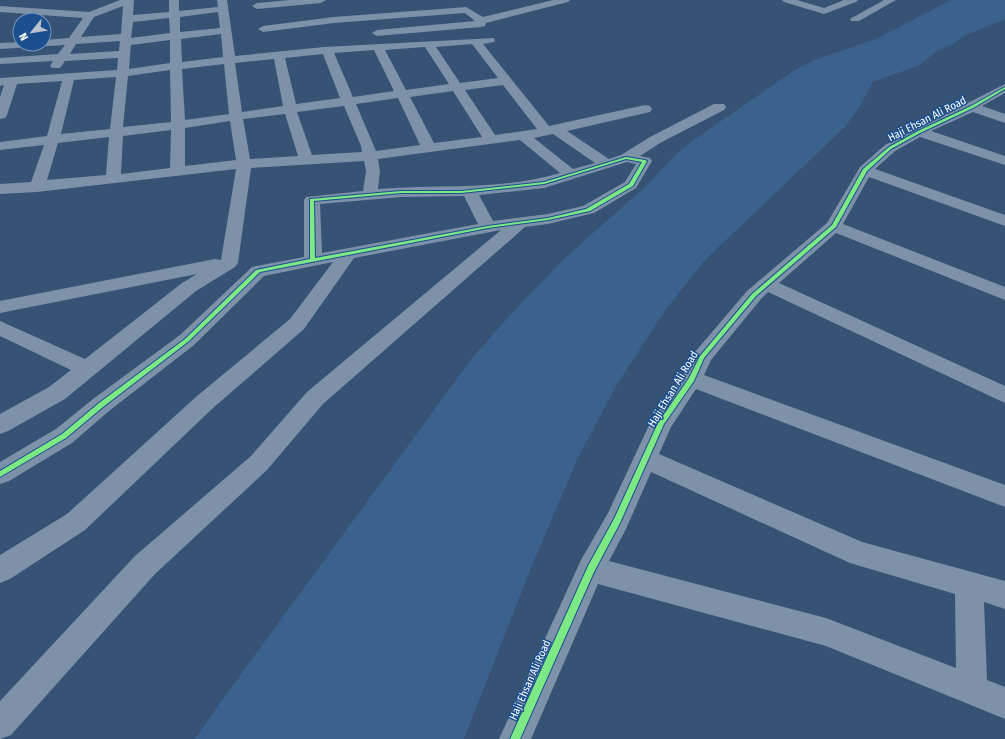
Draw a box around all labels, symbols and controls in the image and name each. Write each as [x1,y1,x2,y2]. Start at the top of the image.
north arrow [12,12,52,52]
text: N [16,31,31,43]
street label: Haji Ehsan Ali Road [886,94,968,144]
street label: Haji Ehsan Ali Road [645,349,701,429]
street label: Haji Ehsan Ali Road [507,638,553,722]

